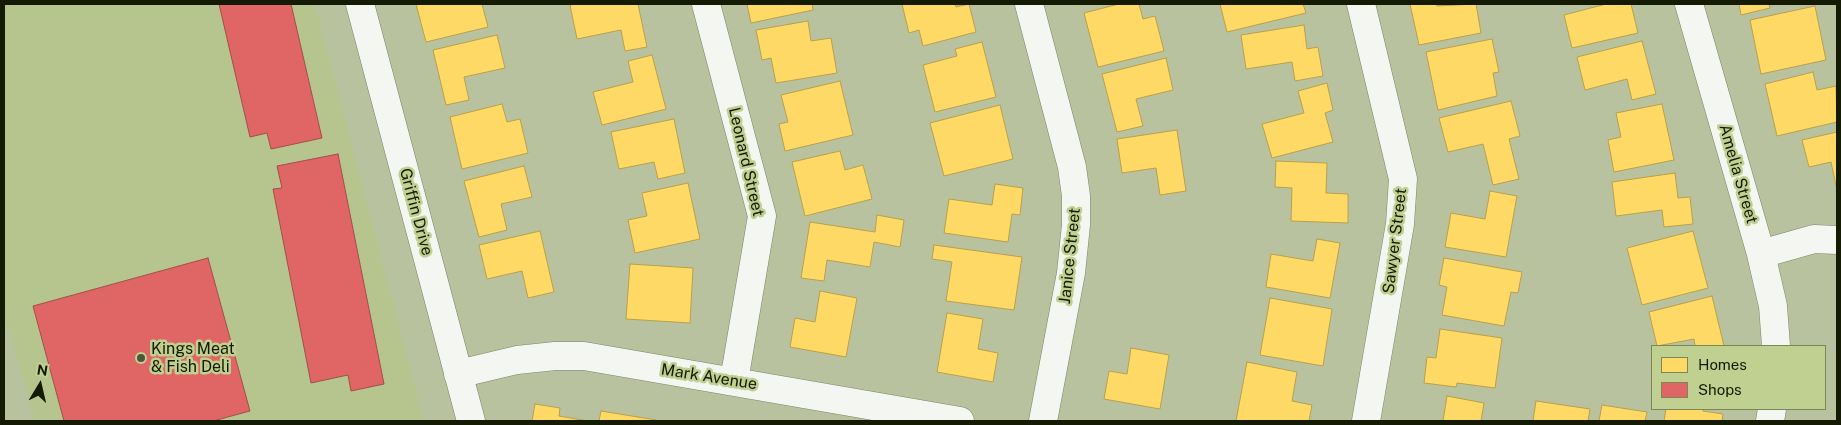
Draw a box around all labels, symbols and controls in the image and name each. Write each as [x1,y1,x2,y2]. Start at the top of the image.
street label: Leonard Street [724,106,768,218]
street label: Amelia Street [1715,122,1761,226]
street label: Griffin Drive [395,166,437,258]
street label: Sawyer Street [1379,187,1411,295]
street label: Janice Street [1055,207,1085,305]
place label: Kings Meat & Fish Deli [151,339,235,377]
legend [1651,345,1826,410]
marker: Kings Meat & Fish Deli [135,352,147,364]
text: Homes [1698,356,1747,373]
north arrow [15,360,65,410]
street label: Mark Avenue [660,360,758,394]
text: N [36,361,49,379]
text: Shops [1698,381,1742,398]

